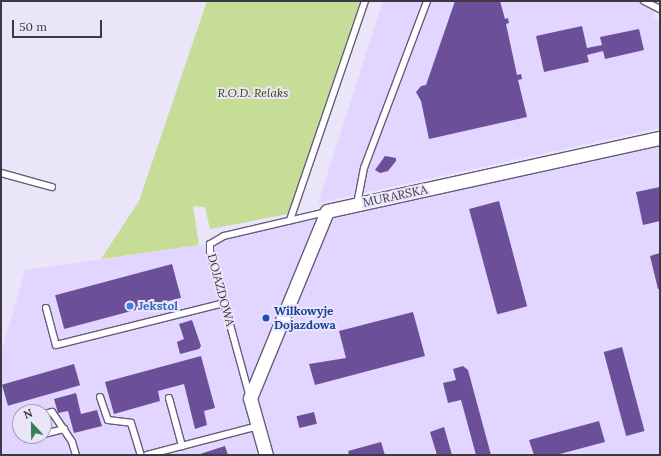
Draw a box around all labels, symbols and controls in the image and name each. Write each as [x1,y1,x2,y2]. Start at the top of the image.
scale bar [14,12,104,38]
text: 50 m [19,19,47,34]
park label: R.O.D. Relaks [218,86,288,100]
street label: MURARSKA [361,182,429,210]
street label: DOJAZDOWA [204,252,238,328]
place label: Jekstol [138,299,178,313]
marker: Jekstol [125,301,135,311]
place label: Wilkowyje Dojazdowa [274,304,336,332]
marker: Wilkowyje Dojazdowa [261,313,271,323]
north arrow [12,404,52,444]
text: N [21,406,34,422]

